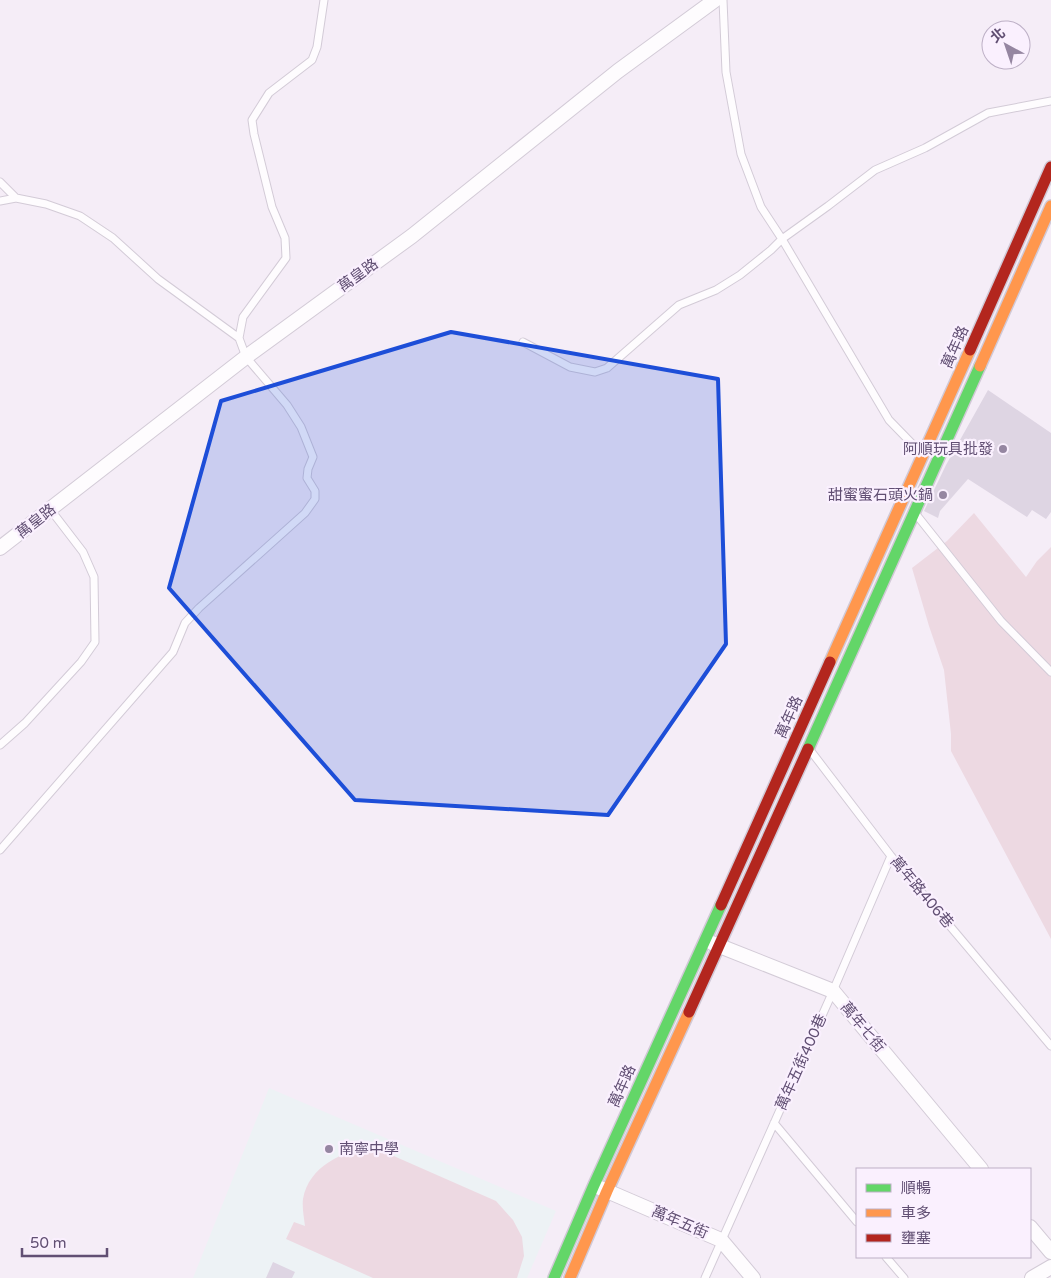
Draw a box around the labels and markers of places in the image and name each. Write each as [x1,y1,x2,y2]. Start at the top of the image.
place label: 阿順玩具批發 [903,440,993,458]
marker: 阿順玩具批發 [997,443,1009,455]
place label: 甜蜜蜜石頭火鍋 [828,486,933,504]
marker: 甜蜜蜜石頭火鍋 [937,489,949,501]
place label: 南寧中學 [339,1140,399,1158]
marker: 南寧中學 [323,1143,335,1155]

